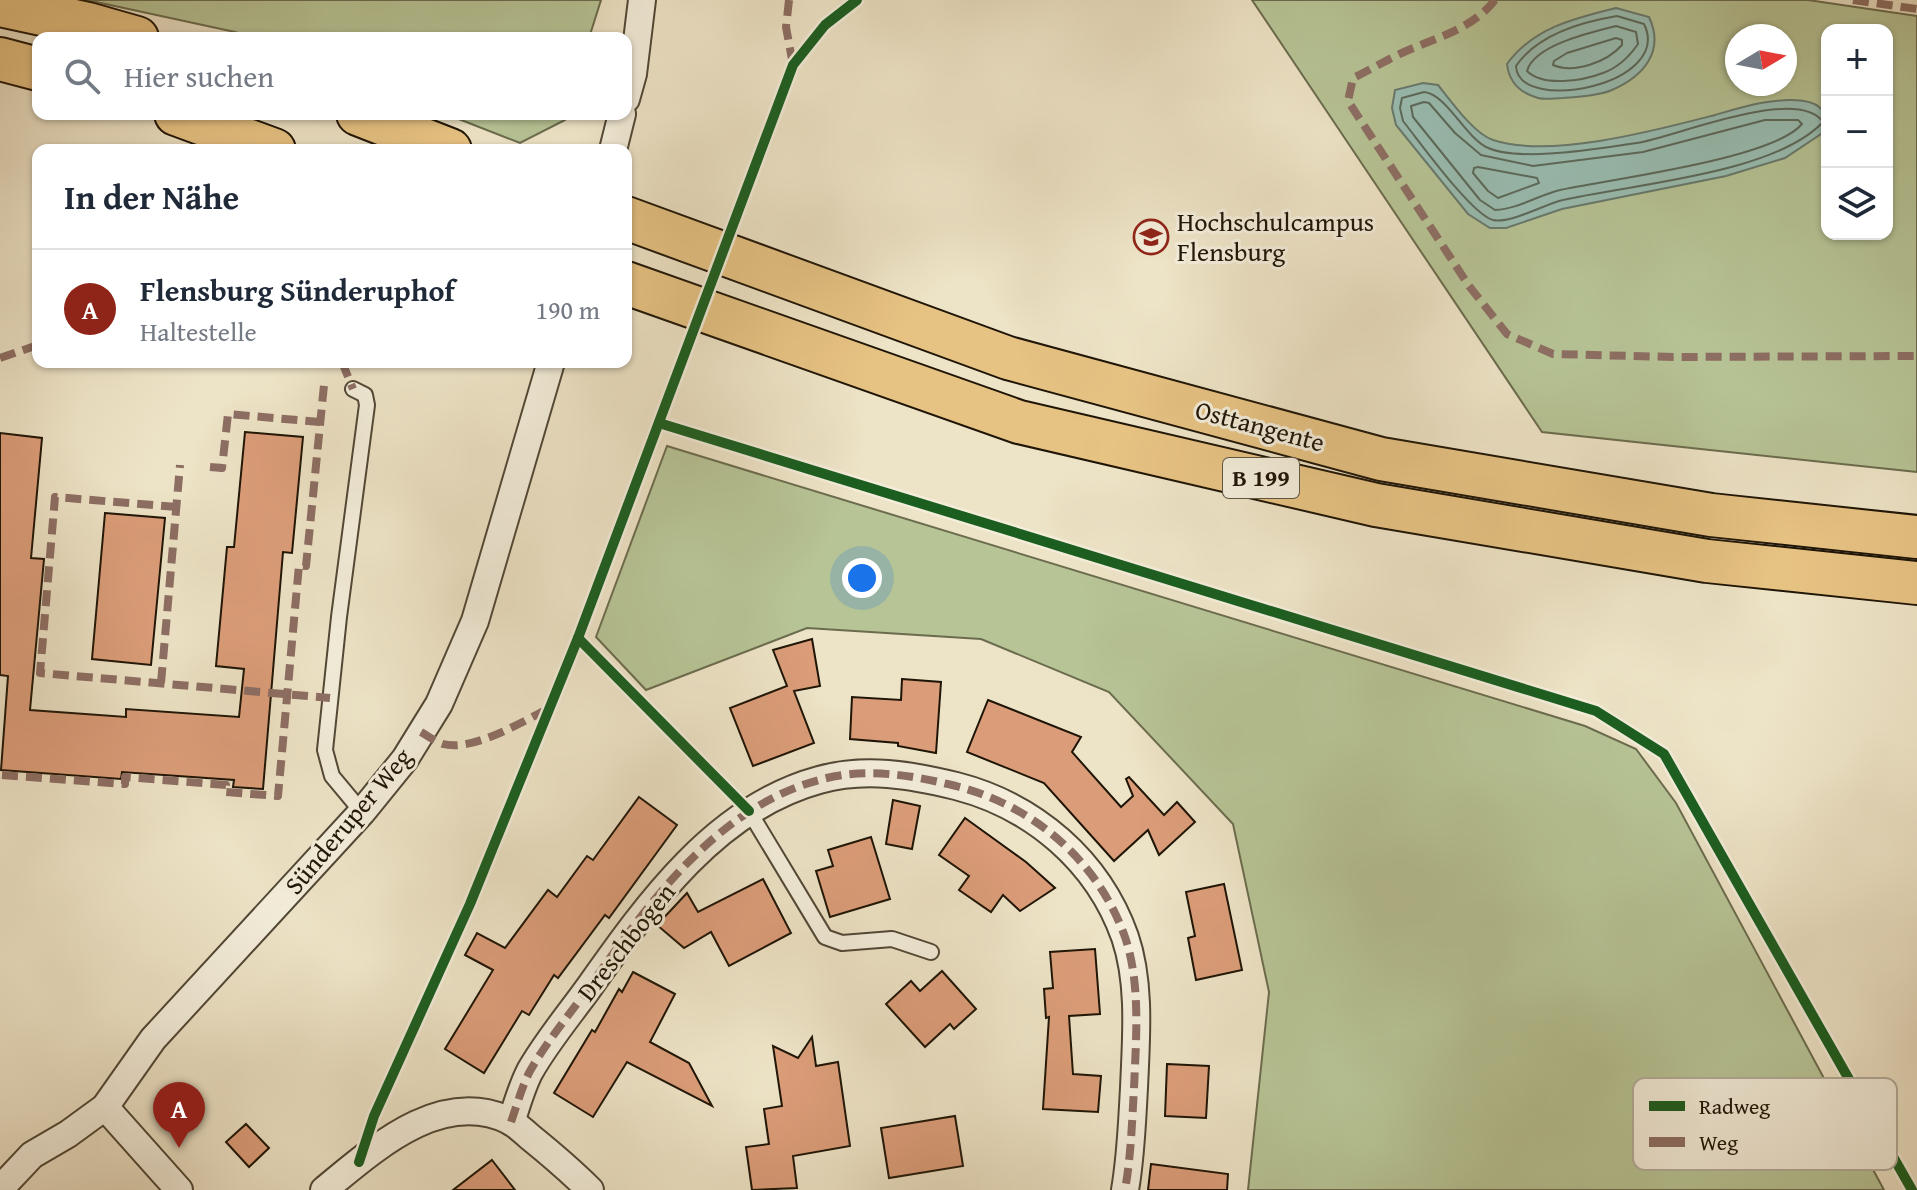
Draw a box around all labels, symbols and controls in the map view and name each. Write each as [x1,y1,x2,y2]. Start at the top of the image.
north arrow [1725,24,1797,96]
map controls [1821,24,1893,240]
button: + [1821,24,1893,96]
search box [32,32,632,120]
icon: search [60,54,104,98]
text: Hier suchen [124,54,274,98]
button: − [1821,96,1893,168]
button: layers [1821,168,1893,240]
text: In der Nähe [64,172,239,221]
place label: Hochschulcampus Flensburg [1177,202,1374,271]
school or university icon: Hochschulcampus Flensburg [1132,218,1170,256]
text: Flensburg Sünderuphof [140,268,455,312]
text: A [82,290,98,329]
text: 190 m [535,290,600,329]
text: Haltestelle [140,312,257,351]
street label: Osttangente [1191,390,1329,461]
road number: B 199 [1223,458,1299,498]
your location [842,558,882,598]
street label: Sünderuper Weg [274,739,421,903]
street label: Dreschbogen [567,874,685,1009]
legend [1633,1078,1897,1170]
pin: A [153,1082,205,1148]
text: Radweg [1699,1090,1770,1122]
text: Weg [1699,1126,1738,1158]

